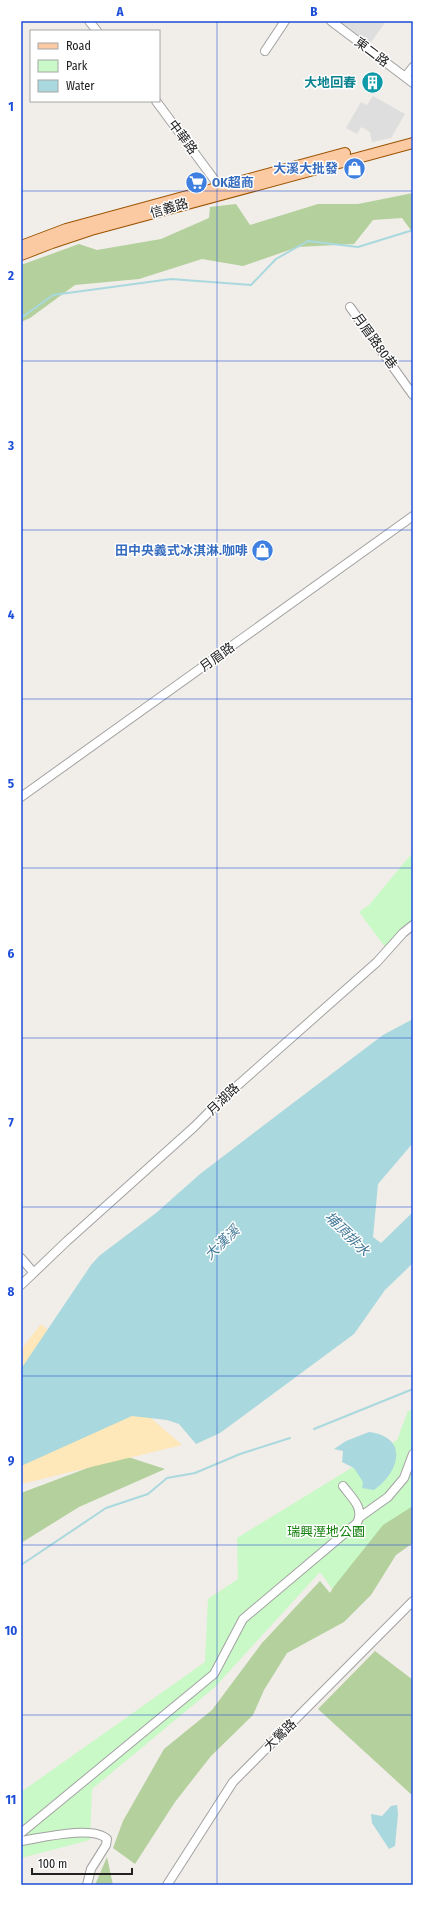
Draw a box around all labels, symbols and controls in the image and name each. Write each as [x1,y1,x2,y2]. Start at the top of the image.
text: A [115,4,124,19]
text: B [310,4,318,19]
legend [30,30,160,102]
street label: 東二路 [352,34,392,70]
text: Road [66,39,91,53]
text: Park [66,59,88,73]
building icon: 大地回春 [359,69,385,95]
place label: 大地回春 [304,75,356,90]
text: Water [66,79,95,93]
text: 1 [8,99,14,114]
street label: 中華路 [165,117,201,157]
shop icon: 大溪大批發 [341,155,367,181]
place label: 大溪大批發 [273,161,338,176]
supermarket icon: OK超商 [183,169,209,195]
place label: OK超商 [212,175,254,190]
street label: 信義路 [148,195,190,221]
text: 2 [7,268,14,283]
street label: 月眉路80巷 [350,310,400,372]
text: 3 [7,438,14,453]
shop icon: 田中央義式冰淇淋.咖啡 [250,537,276,563]
place label: 田中央義式冰淇淋.咖啡 [115,543,248,558]
text: 4 [8,607,15,622]
street label: 月眉路 [197,639,237,675]
text: 5 [8,776,14,791]
text: 6 [8,946,15,961]
street label: 月湖路 [204,1080,242,1118]
text: 7 [8,1115,14,1130]
water label: 埔頂排水 [321,1208,374,1261]
water label: 大漢溪 [201,1221,244,1264]
text: 8 [8,1284,15,1299]
text: 9 [8,1453,15,1468]
park label: 瑞興溼地公園 [287,1524,365,1539]
text: 10 [5,1623,17,1638]
street label: 大鶯路 [261,1716,299,1754]
text: 11 [6,1792,16,1807]
scale bar [32,1850,132,1876]
text: 100 m [38,1857,67,1871]

